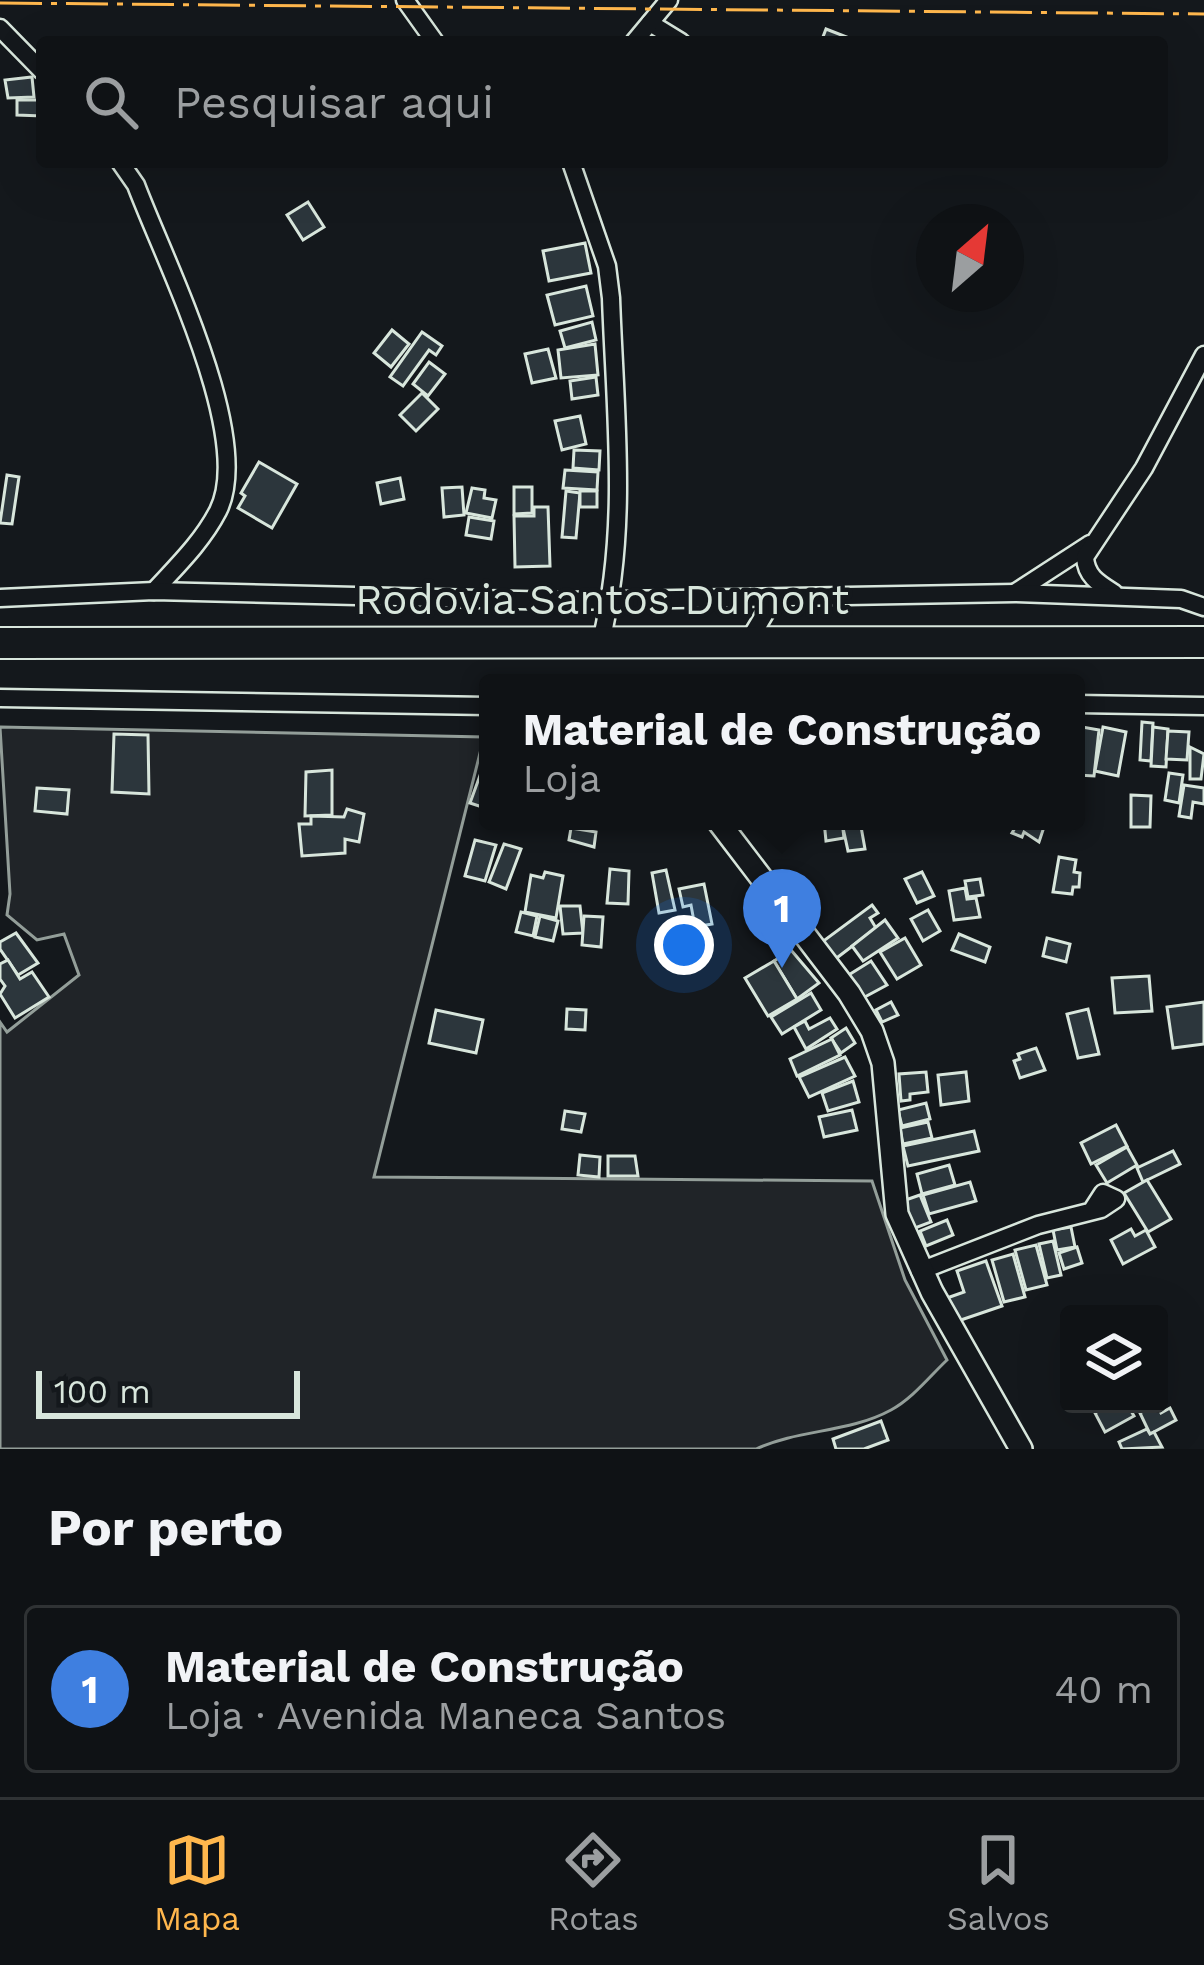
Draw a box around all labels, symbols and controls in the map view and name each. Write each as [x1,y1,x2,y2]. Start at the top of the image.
search box [36,36,1168,168]
icon: search [78,69,144,135]
text: Pesquisar aqui [174,76,494,129]
north arrow [916,204,1024,312]
street label: Rodovia Santos Dumont [355,575,849,624]
popup [479,674,1085,830]
text: Material de Construção [522,703,1042,756]
text: Loja [522,756,601,801]
pin: 1 [743,869,821,968]
your location [654,915,714,975]
map controls [1060,1305,1168,1413]
button: layers [1060,1305,1168,1413]
scale bar [36,1365,300,1418]
text: 100 m [54,1372,151,1411]
text: Por perto [48,1498,283,1557]
text: Material de Construção [165,1640,684,1693]
text: 1 [82,1667,98,1712]
text: 40 m [1054,1667,1153,1712]
text: Loja · Avenida Maneca Santos [165,1693,726,1738]
tab: Mapa [154,1827,240,1938]
tab: Rotas [548,1827,639,1938]
tab: Salvos [947,1827,1050,1938]

